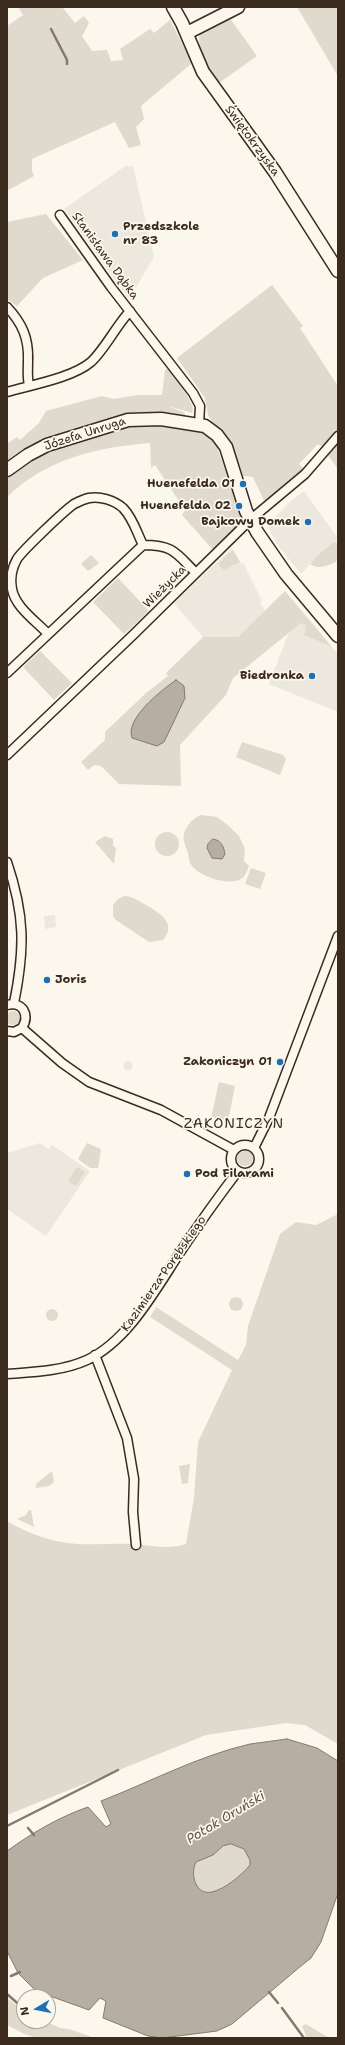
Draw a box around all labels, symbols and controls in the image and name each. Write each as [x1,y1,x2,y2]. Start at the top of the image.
street label: Świętokrzyska [222,103,282,179]
street label: Stanisława Dąbka [69,210,141,302]
place label: Przedszkole nr 83 [123,220,199,248]
marker: Przedszkole nr 83 [110,229,120,239]
street label: Józefa Unruga [42,414,128,454]
place label: Huenefelda 01 [147,477,235,491]
marker: Huenefelda 01 [238,479,248,489]
place label: Huenefelda 02 [140,499,231,513]
marker: Huenefelda 02 [234,501,244,511]
place label: Bajkowy Domek [201,515,300,529]
marker: Bajkowy Domek [303,517,313,527]
street label: Wieżycka [141,563,189,611]
place label: Biedronka [240,669,304,683]
marker: Biedronka [307,671,317,681]
place label: Joris [55,973,86,987]
marker: Joris [42,975,52,985]
place label: Zakoniczyn 01 [183,1055,272,1069]
marker: Zakoniczyn 01 [275,1057,285,1067]
district label: ZAKONICZYN [184,1116,284,1132]
place label: Pod Filarami [195,1167,274,1181]
marker: Pod Filarami [182,1169,192,1179]
street label: Kazimierza Porębskiego [119,1213,209,1335]
water label: Potok Oruński [184,1788,268,1848]
north arrow [16,1989,56,2029]
text: N [17,2005,33,2017]

